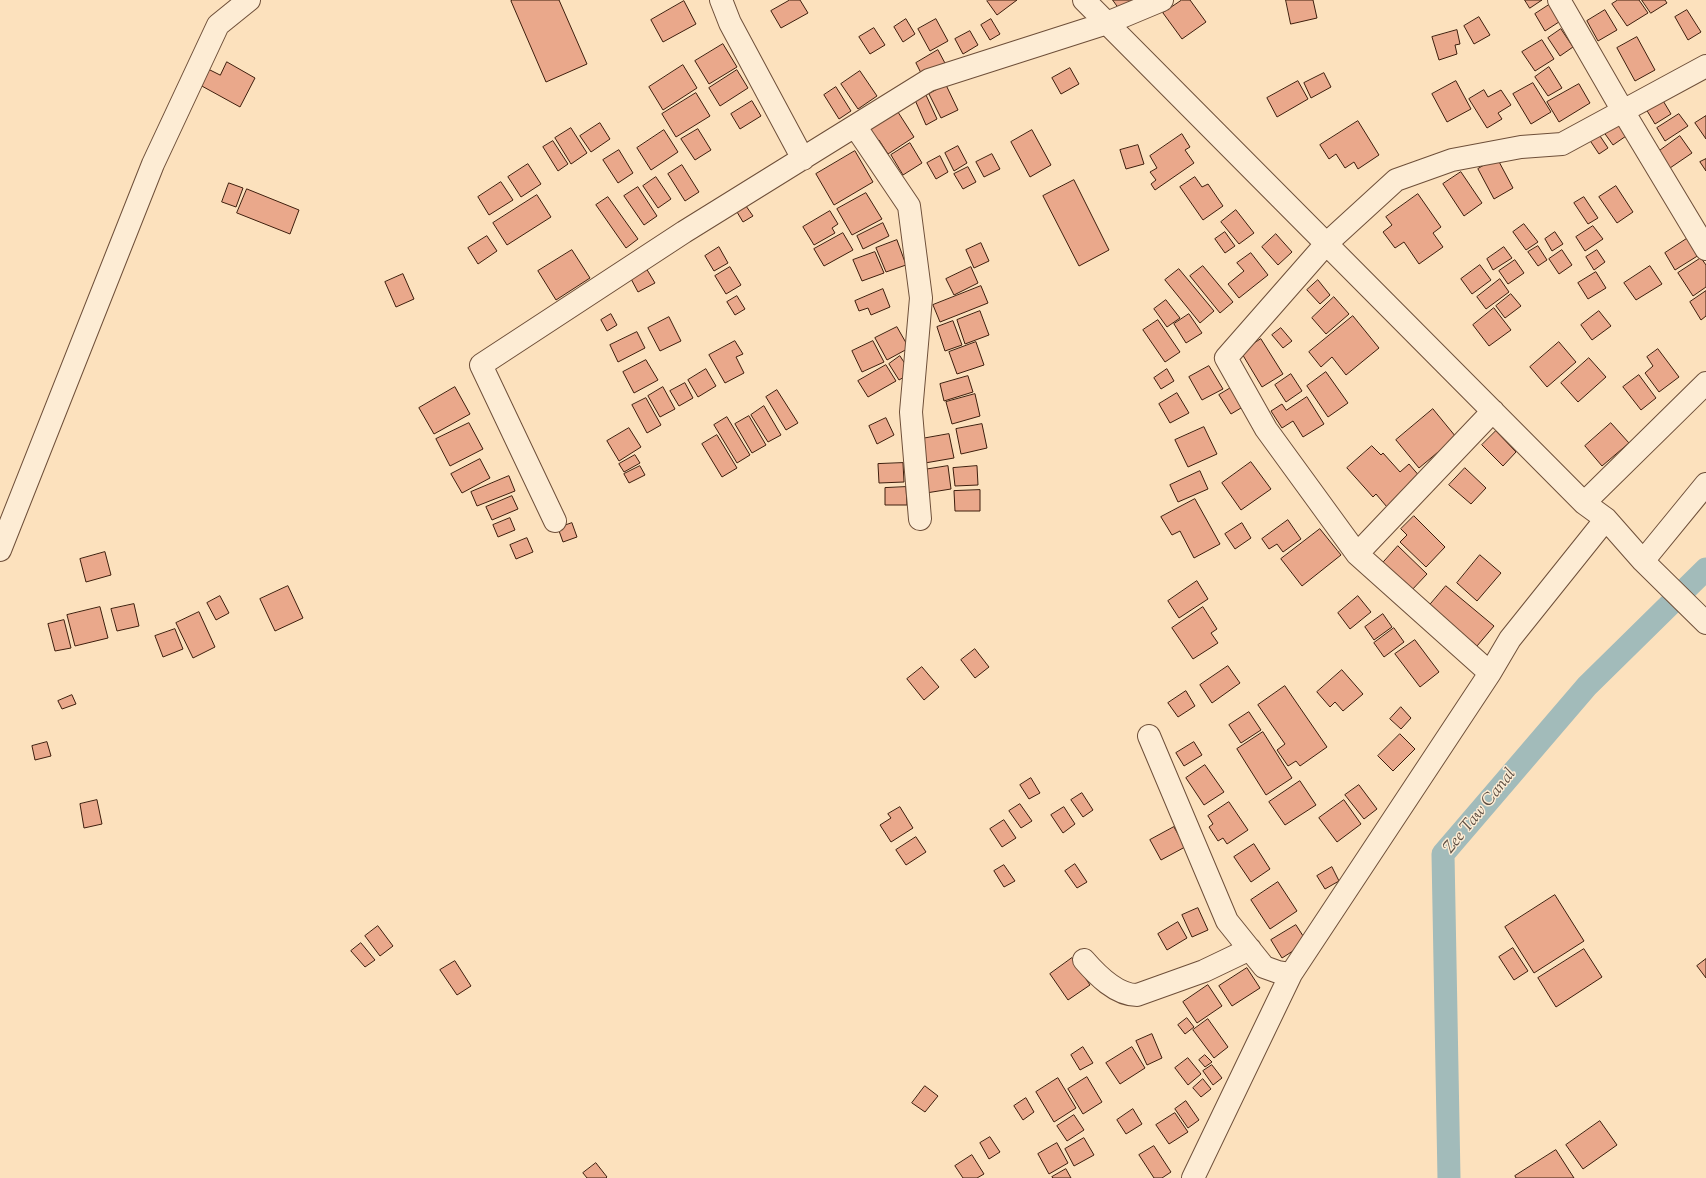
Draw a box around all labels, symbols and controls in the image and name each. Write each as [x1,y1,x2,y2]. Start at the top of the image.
water label: Zee Taw Canal [1440,765,1522,859]

